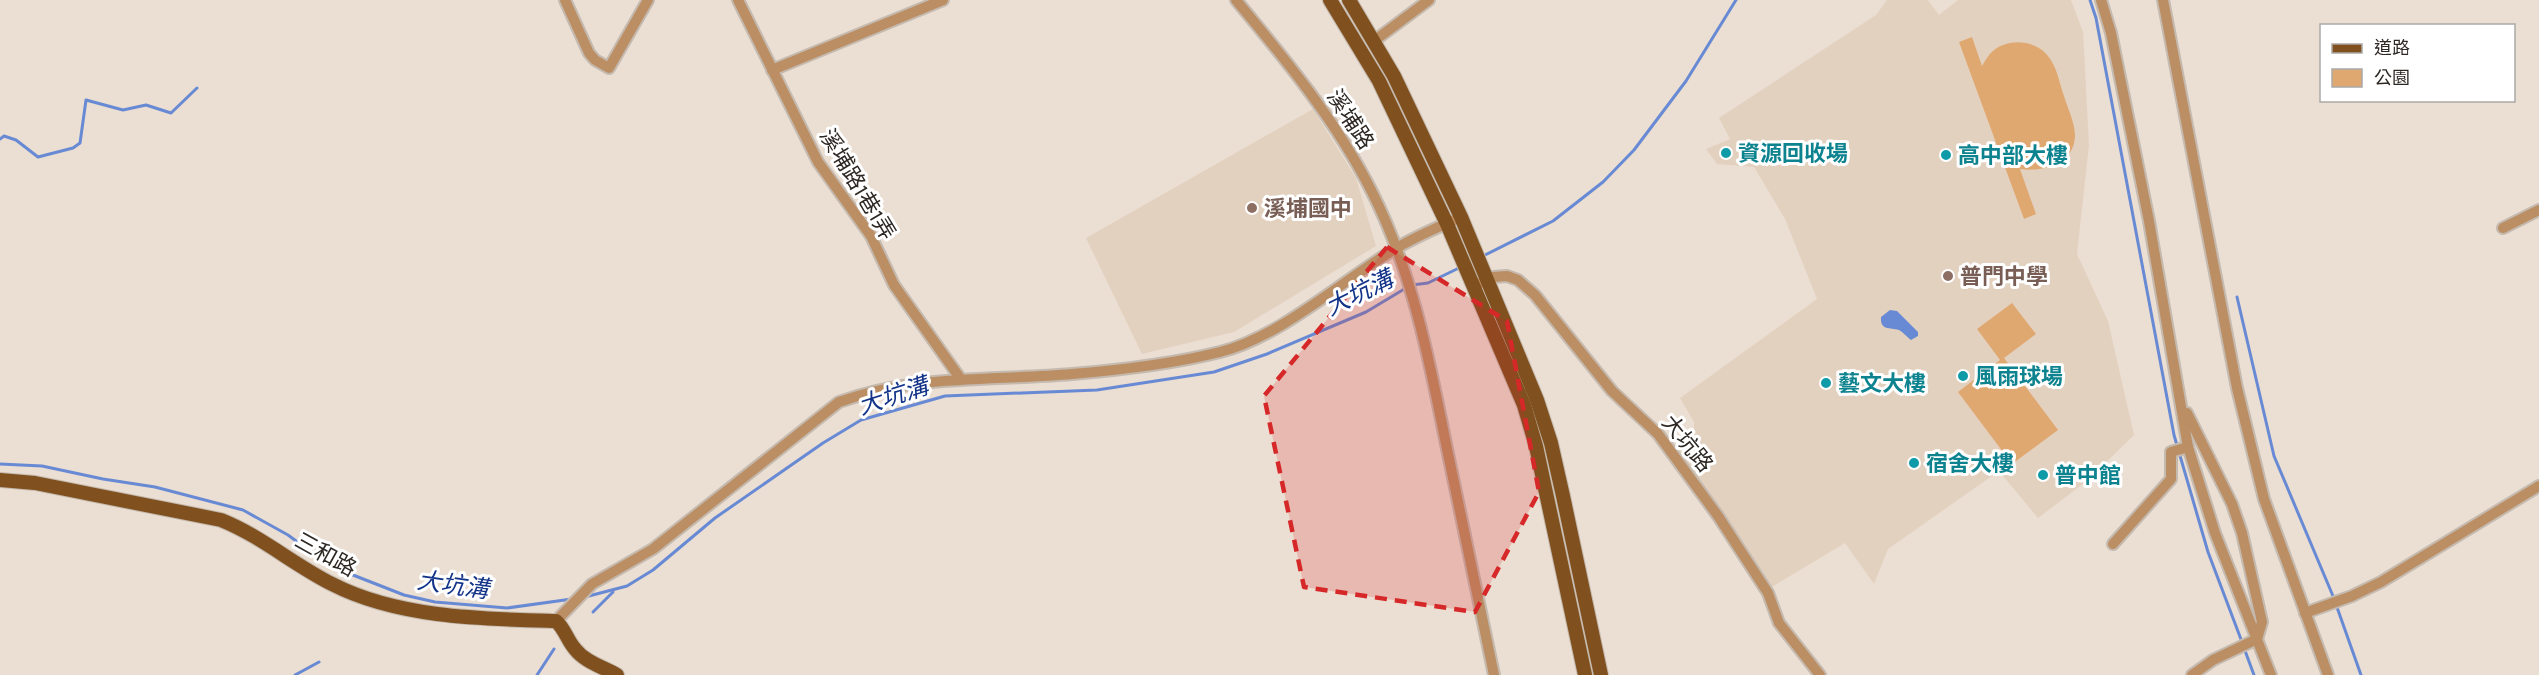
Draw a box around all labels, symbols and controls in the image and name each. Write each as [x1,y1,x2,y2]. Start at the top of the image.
legend [2320,24,2515,102]
text: 道路 [2374,37,2410,59]
text: 公園 [2374,67,2410,89]
street label: 溪埔路 [1321,85,1379,154]
street label: 溪埔路1巷1弄 [814,124,900,245]
place label: 資源回收場 [1738,141,1848,167]
place label: 高中部大樓 [1958,143,2068,169]
marker: 資源回收場 [1719,146,1733,160]
marker: 高中部大樓 [1939,148,1953,162]
place label: 溪埔國中 [1264,196,1352,222]
marker: 溪埔國中 [1245,201,1259,215]
water label: 大坑溝 [1321,263,1400,321]
place label: 普門中學 [1960,264,2048,290]
marker: 普門中學 [1941,269,1955,283]
place label: 風雨球場 [1975,364,2063,390]
marker: 風雨球場 [1956,369,1970,383]
water label: 大坑溝 [854,371,934,420]
place label: 藝文大樓 [1838,371,1926,397]
marker: 藝文大樓 [1819,376,1833,390]
street label: 大坑路 [1656,410,1718,477]
place label: 宿舍大樓 [1926,451,2014,477]
marker: 宿舍大樓 [1907,456,1921,470]
place label: 普中館 [2055,463,2121,489]
marker: 普中館 [2036,468,2050,482]
street label: 三和路 [290,528,361,582]
water label: 大坑溝 [415,566,494,604]

